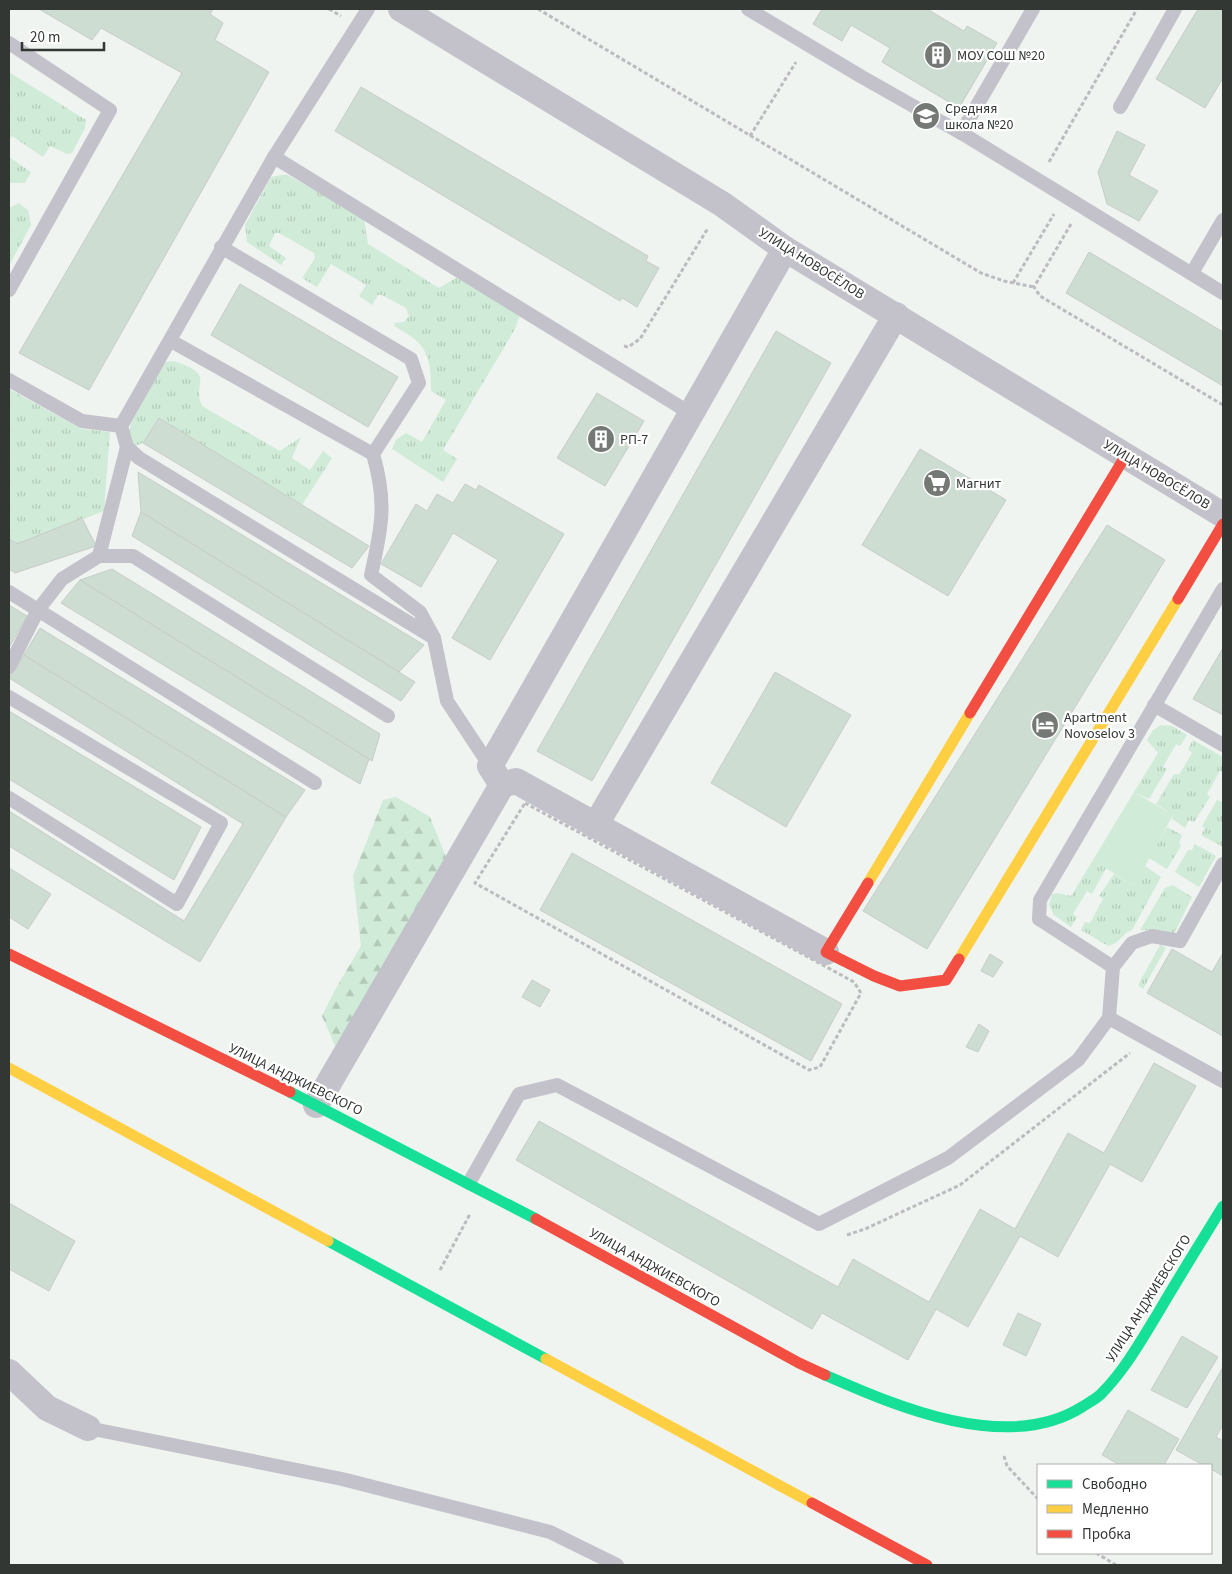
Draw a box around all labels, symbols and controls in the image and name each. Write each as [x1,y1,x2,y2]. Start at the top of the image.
scale bar [22,20,105,52]
text: 20 m [30,27,60,48]
building icon: МОУ СОШ №20 [923,40,953,70]
place label: МОУ СОШ №20 [957,46,1045,66]
place label: Средняя школа №20 [945,99,1014,135]
school or university icon: Средняя школа №20 [911,101,941,131]
street label: УЛИЦА НОВОСЁЛОВ [755,223,868,305]
building icon: РП-7 [586,424,616,454]
place label: РП-7 [620,430,648,450]
street label: УЛИЦА НОВОСЁЛОВ [1099,435,1214,515]
supermarket icon: Магнит [922,468,952,498]
place label: Магнит [956,474,1002,494]
place label: Apartment Novoselov 3 [1064,708,1135,744]
hotel icon: Apartment Novoselov 3 [1030,710,1060,740]
street label: УЛИЦА АНДЖИЕВСКОГО [225,1039,366,1121]
street label: УЛИЦА АНДЖИЕВСКОГО [585,1224,724,1312]
street label: УЛИЦА АНДЖИЕВСКОГО [1101,1231,1196,1366]
legend [1037,1464,1212,1554]
text: Свободно [1082,1474,1147,1495]
text: Медленно [1082,1499,1149,1520]
text: Пробка [1082,1524,1131,1545]

